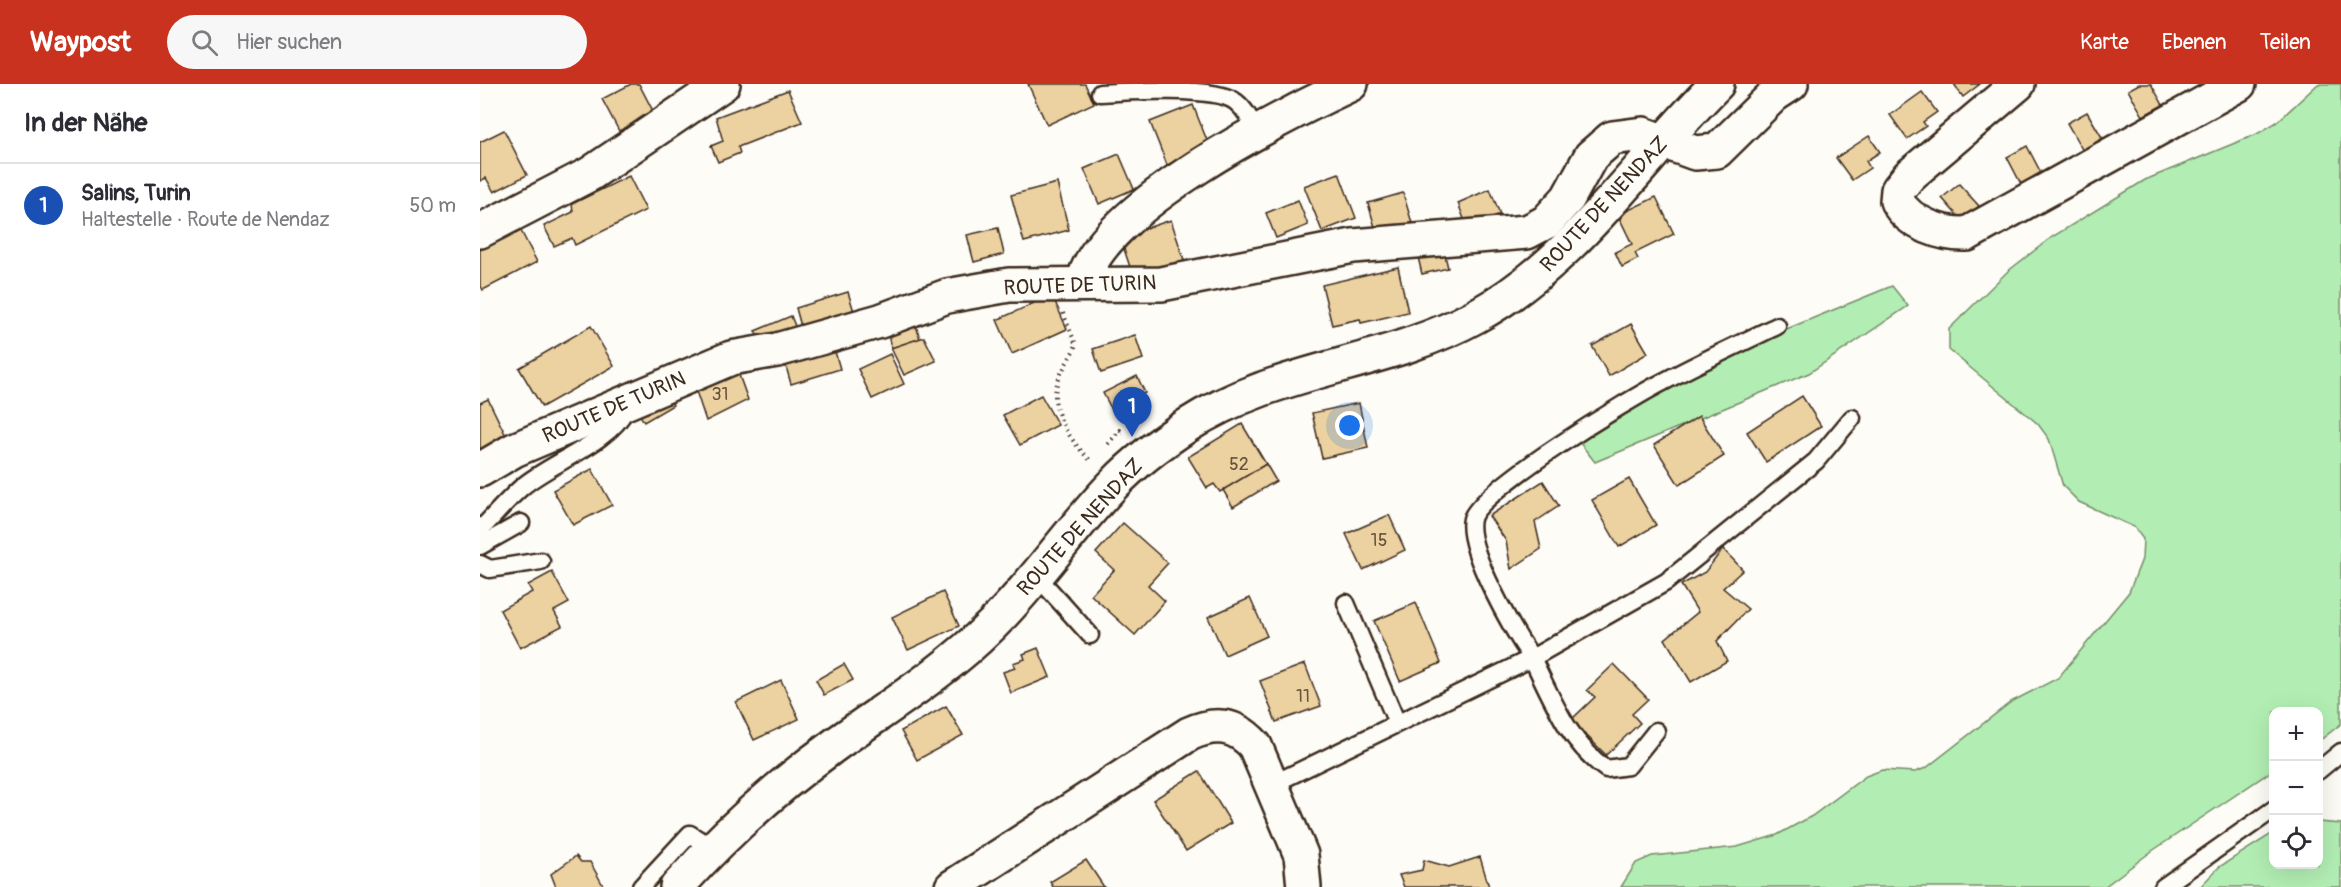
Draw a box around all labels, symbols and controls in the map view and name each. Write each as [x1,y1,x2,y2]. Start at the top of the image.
search box [167,15,587,69]
text: Waypost [30,25,131,60]
icon: search [188,26,221,59]
text: Hier suchen [236,28,342,56]
text: Karte [2080,29,2129,56]
text: Ebenen [2162,29,2227,56]
text: Teilen [2260,29,2311,56]
text: In der Nähe [24,107,147,139]
street label: ROUTE DE NENDAZ [1534,131,1674,278]
text: Salins, Turin [81,179,191,207]
text: 1 [40,193,47,218]
text: 50 m [409,193,456,218]
text: Haltestelle · Route de Nendaz [81,207,330,232]
street label: ROUTE DE TURIN [1003,269,1157,302]
street label: ROUTE DE TURIN [538,365,690,450]
house number: 31 [711,383,729,406]
pin: 1 [1112,388,1152,437]
your location [1335,411,1364,440]
street label: ROUTE DE NENDAZ [1011,453,1149,602]
house number: 52 [1229,453,1249,476]
house number: 15 [1371,529,1387,552]
house number: 11 [1296,685,1310,708]
map controls [2269,707,2323,869]
button: + [2269,707,2323,761]
button: − [2269,761,2323,815]
button: locate [2269,815,2323,869]

